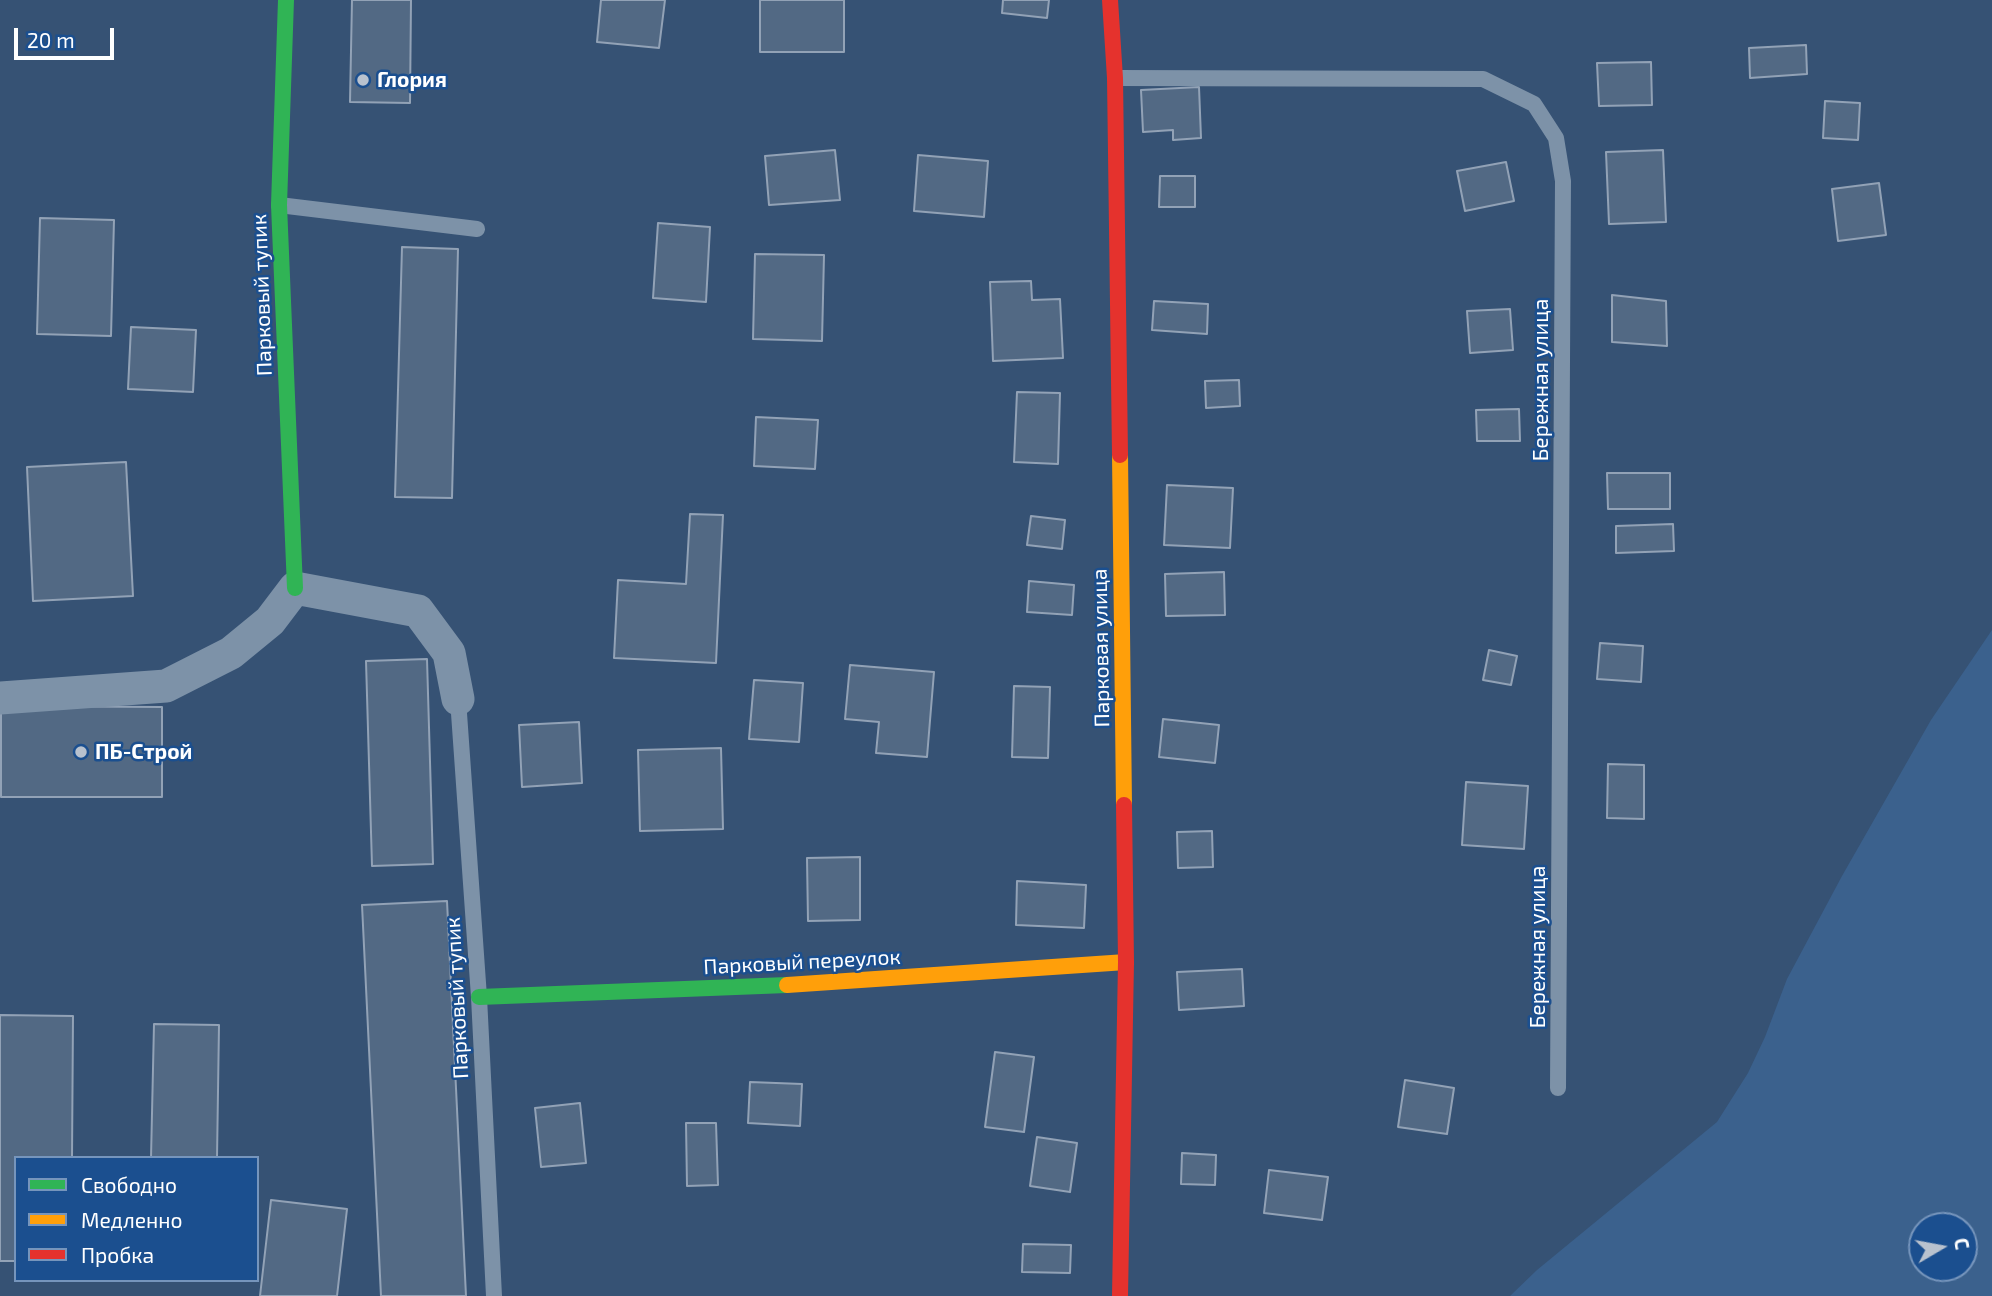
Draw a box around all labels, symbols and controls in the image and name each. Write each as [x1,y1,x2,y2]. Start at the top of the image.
scale bar [18,14,117,58]
text: 20 m [27,27,75,52]
place label: Глория [377,67,447,93]
marker: Глория [355,72,371,88]
street label: Парковый тупик [247,214,277,376]
street label: Бережная улица [1528,299,1554,461]
street label: Парковая улица [1087,568,1115,728]
place label: ПБ-Строй [95,739,192,765]
marker: ПБ-Строй [73,744,89,760]
street label: Бережная улица [1525,866,1551,1028]
street label: Парковый тупик [440,916,474,1080]
street label: Парковый переулок [703,944,901,980]
legend [14,1156,259,1282]
text: Свободно [81,1172,177,1197]
text: Медленно [81,1207,183,1232]
north arrow [1908,1212,1978,1282]
text: С [1950,1236,1975,1251]
text: Пробка [81,1242,154,1267]

